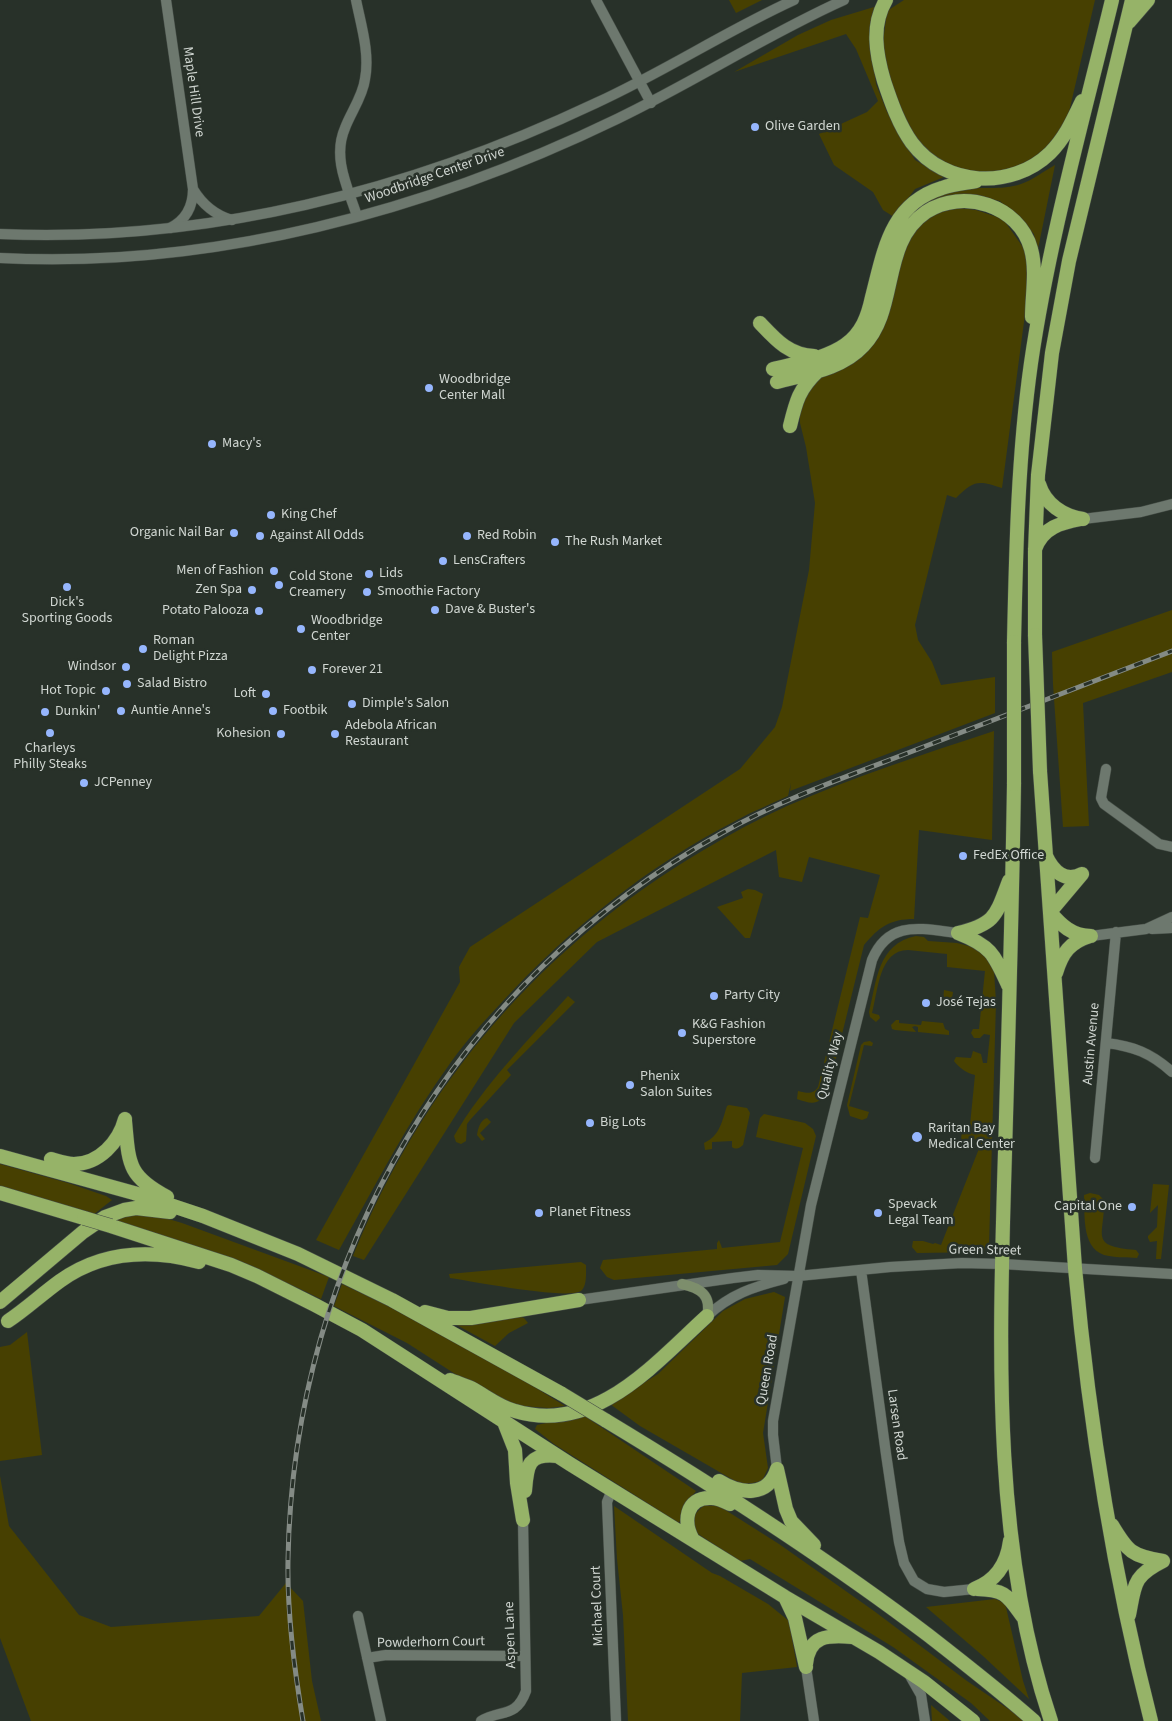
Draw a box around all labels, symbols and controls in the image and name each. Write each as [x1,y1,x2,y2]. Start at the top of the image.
street label: Maple Hill Drive [178,46,208,138]
place label: Olive Garden [765,119,840,135]
marker: Olive Garden [749,121,761,133]
street label: Woodbridge Center Drive [363,144,507,208]
place label: Woodbridge Center Mall [439,372,511,404]
marker: Woodbridge Center Mall [423,382,435,394]
place label: Macy's [222,436,261,452]
marker: Macy's [206,438,218,450]
place label: King Chef [281,507,337,523]
marker: King Chef [265,509,277,521]
place label: Organic Nail Bar [130,525,224,541]
marker: Organic Nail Bar [228,527,240,539]
place label: Against All Odds [270,528,364,544]
place label: Red Robin [477,528,537,544]
marker: Against All Odds [254,530,266,542]
marker: Red Robin [461,530,473,542]
place label: The Rush Market [565,534,662,550]
marker: The Rush Market [549,536,561,548]
place label: LensCrafters [453,553,525,569]
marker: LensCrafters [437,555,449,567]
place label: Men of Fashion [176,563,264,579]
marker: Men of Fashion [268,565,280,577]
place label: Lids [379,566,403,582]
marker: Lids [363,568,375,580]
place label: Cold Stone Creamery [289,569,353,602]
marker: Cold Stone Creamery [273,579,285,591]
marker: Dick's Sporting Goods [61,581,73,593]
place label: Zen Spa [195,582,242,598]
marker: Zen Spa [246,584,258,596]
place label: Smoothie Factory [377,584,480,600]
marker: Smoothie Factory [361,586,373,598]
place label: Dick's Sporting Goods [22,595,112,628]
place label: Dave & Buster's [445,602,535,618]
place label: Potato Palooza [162,603,249,619]
marker: Dave & Buster's [429,604,441,616]
marker: Potato Palooza [253,605,265,617]
place label: Woodbridge Center [311,613,383,646]
marker: Woodbridge Center [295,623,307,635]
place label: Roman Delight Pizza [153,633,228,666]
marker: Roman Delight Pizza [137,643,149,655]
place label: Windsor [68,659,116,675]
marker: Windsor [120,661,132,673]
place label: Forever 21 [322,662,383,678]
marker: Forever 21 [306,664,318,676]
place label: Salad Bistro [137,676,207,692]
marker: Salad Bistro [121,678,133,690]
place label: Hot Topic [40,683,96,699]
marker: Hot Topic [100,685,112,697]
place label: Loft [233,686,256,702]
marker: Loft [260,688,272,700]
place label: Dimple's Salon [362,696,449,712]
marker: Dimple's Salon [346,698,358,710]
place label: Auntie Anne's [131,703,211,719]
place label: Footbik [283,703,328,719]
place label: Dunkin' [55,704,100,720]
marker: Auntie Anne's [115,705,127,717]
marker: Footbik [267,705,279,717]
marker: Dunkin' [39,706,51,718]
place label: Adebola African Restaurant [345,718,437,750]
place label: Kohesion [216,726,271,742]
marker: Charleys Philly Steaks [44,727,56,739]
marker: Kohesion [275,728,287,740]
marker: Adebola African Restaurant [329,728,341,740]
place label: Charleys Philly Steaks [13,741,87,774]
place label: JCPenney [94,775,152,791]
marker: JCPenney [78,777,90,789]
place label: FedEx Office [973,848,1044,864]
marker: FedEx Office [957,850,969,862]
place label: Party City [724,988,780,1004]
marker: Party City [708,990,720,1002]
place label: José Tejas [936,995,996,1011]
marker: José Tejas [920,997,932,1009]
street label: Austin Avenue [1080,1002,1104,1086]
place label: K&G Fashion Superstore [692,1017,766,1050]
marker: K&G Fashion Superstore [676,1027,688,1039]
street label: Quality Way [814,1030,848,1102]
place label: Phenix Salon Suites [640,1069,712,1102]
marker: Phenix Salon Suites [624,1079,636,1091]
place label: Big Lots [600,1115,646,1131]
marker: Big Lots [584,1117,596,1129]
place label: Raritan Bay Medical Center [928,1121,1015,1154]
marker: Raritan Bay Medical Center [910,1130,924,1144]
place label: Spevack Legal Team [888,1197,954,1230]
place label: Capital One [1054,1199,1122,1215]
marker: Capital One [1126,1201,1138,1213]
place label: Planet Fitness [549,1205,631,1221]
marker: Planet Fitness [533,1207,545,1219]
marker: Spevack Legal Team [872,1207,884,1219]
street label: Green Street [948,1242,1022,1260]
street label: Queen Road [754,1333,782,1407]
street label: Larsen Road [883,1388,909,1462]
street label: Michael Court [588,1565,608,1647]
street label: Aspen Lane [501,1601,521,1669]
street label: Powderhorn Court [377,1634,485,1652]

